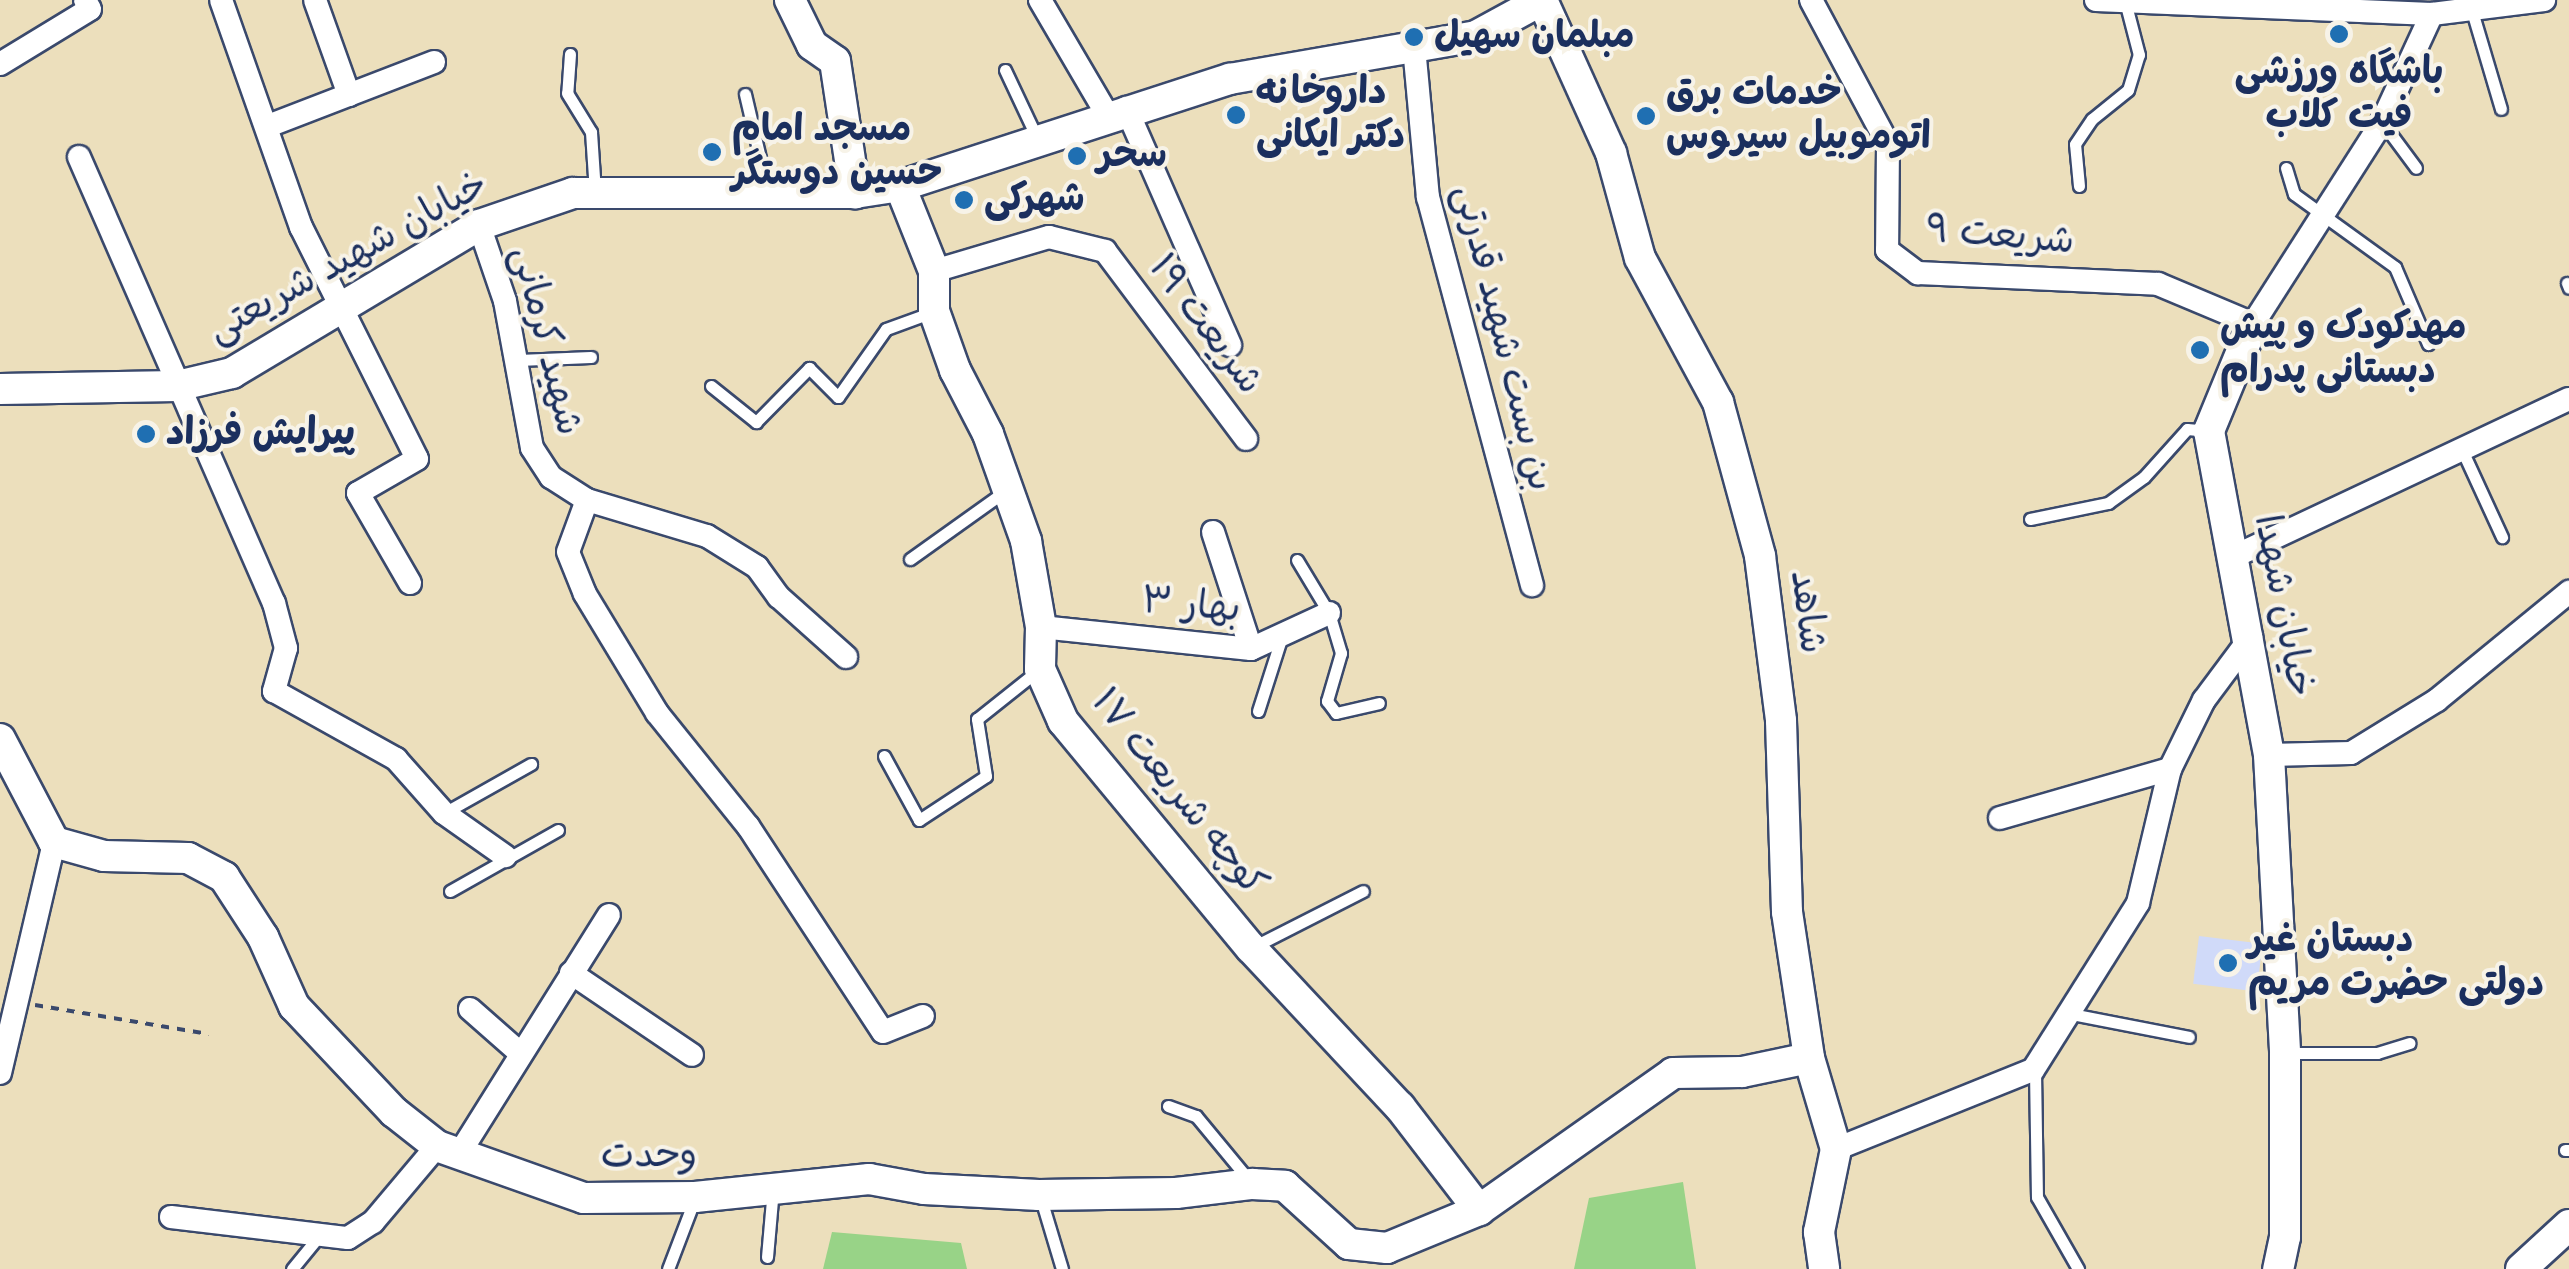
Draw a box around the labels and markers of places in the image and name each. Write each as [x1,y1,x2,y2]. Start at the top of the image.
place label: مبلمان سهیل [1434,14,1635,60]
marker: باشگاه ورزشی فیت کلاب [2328,23,2350,45]
marker: مبلمان سهیل [1403,26,1425,48]
place label: باشگاه ورزشی فیت کلاب [2234,50,2444,140]
place label: داروخانه دکتر ایکانی [1256,70,1405,160]
place label: خدمات برق اتوموبیل سیروس [1666,71,1931,160]
marker: داروخانه دکتر ایکانی [1225,104,1247,126]
marker: خدمات برق اتوموبیل سیروس [1635,105,1657,127]
place label: مسجد امام حسین دوستگر [732,107,942,196]
place label: سحر [1097,133,1167,179]
marker: مسجد امام حسین دوستگر [701,141,723,163]
marker: سحر [1066,145,1088,167]
place label: شهرکی [984,177,1085,223]
marker: شهرکی [953,189,975,211]
place label: مهدکودک و پیش دبستانی پدرام [2220,305,2466,394]
marker: مهدکودک و پیش دبستانی پدرام [2189,339,2211,361]
place label: پیرایش فرزاد [166,411,355,457]
marker: پیرایش فرزاد [135,423,157,445]
place label: دبستان غیر دولتی حضرت مریم [2248,918,2544,1008]
marker: دبستان غیر دولتی حضرت مریم [2217,952,2239,974]

